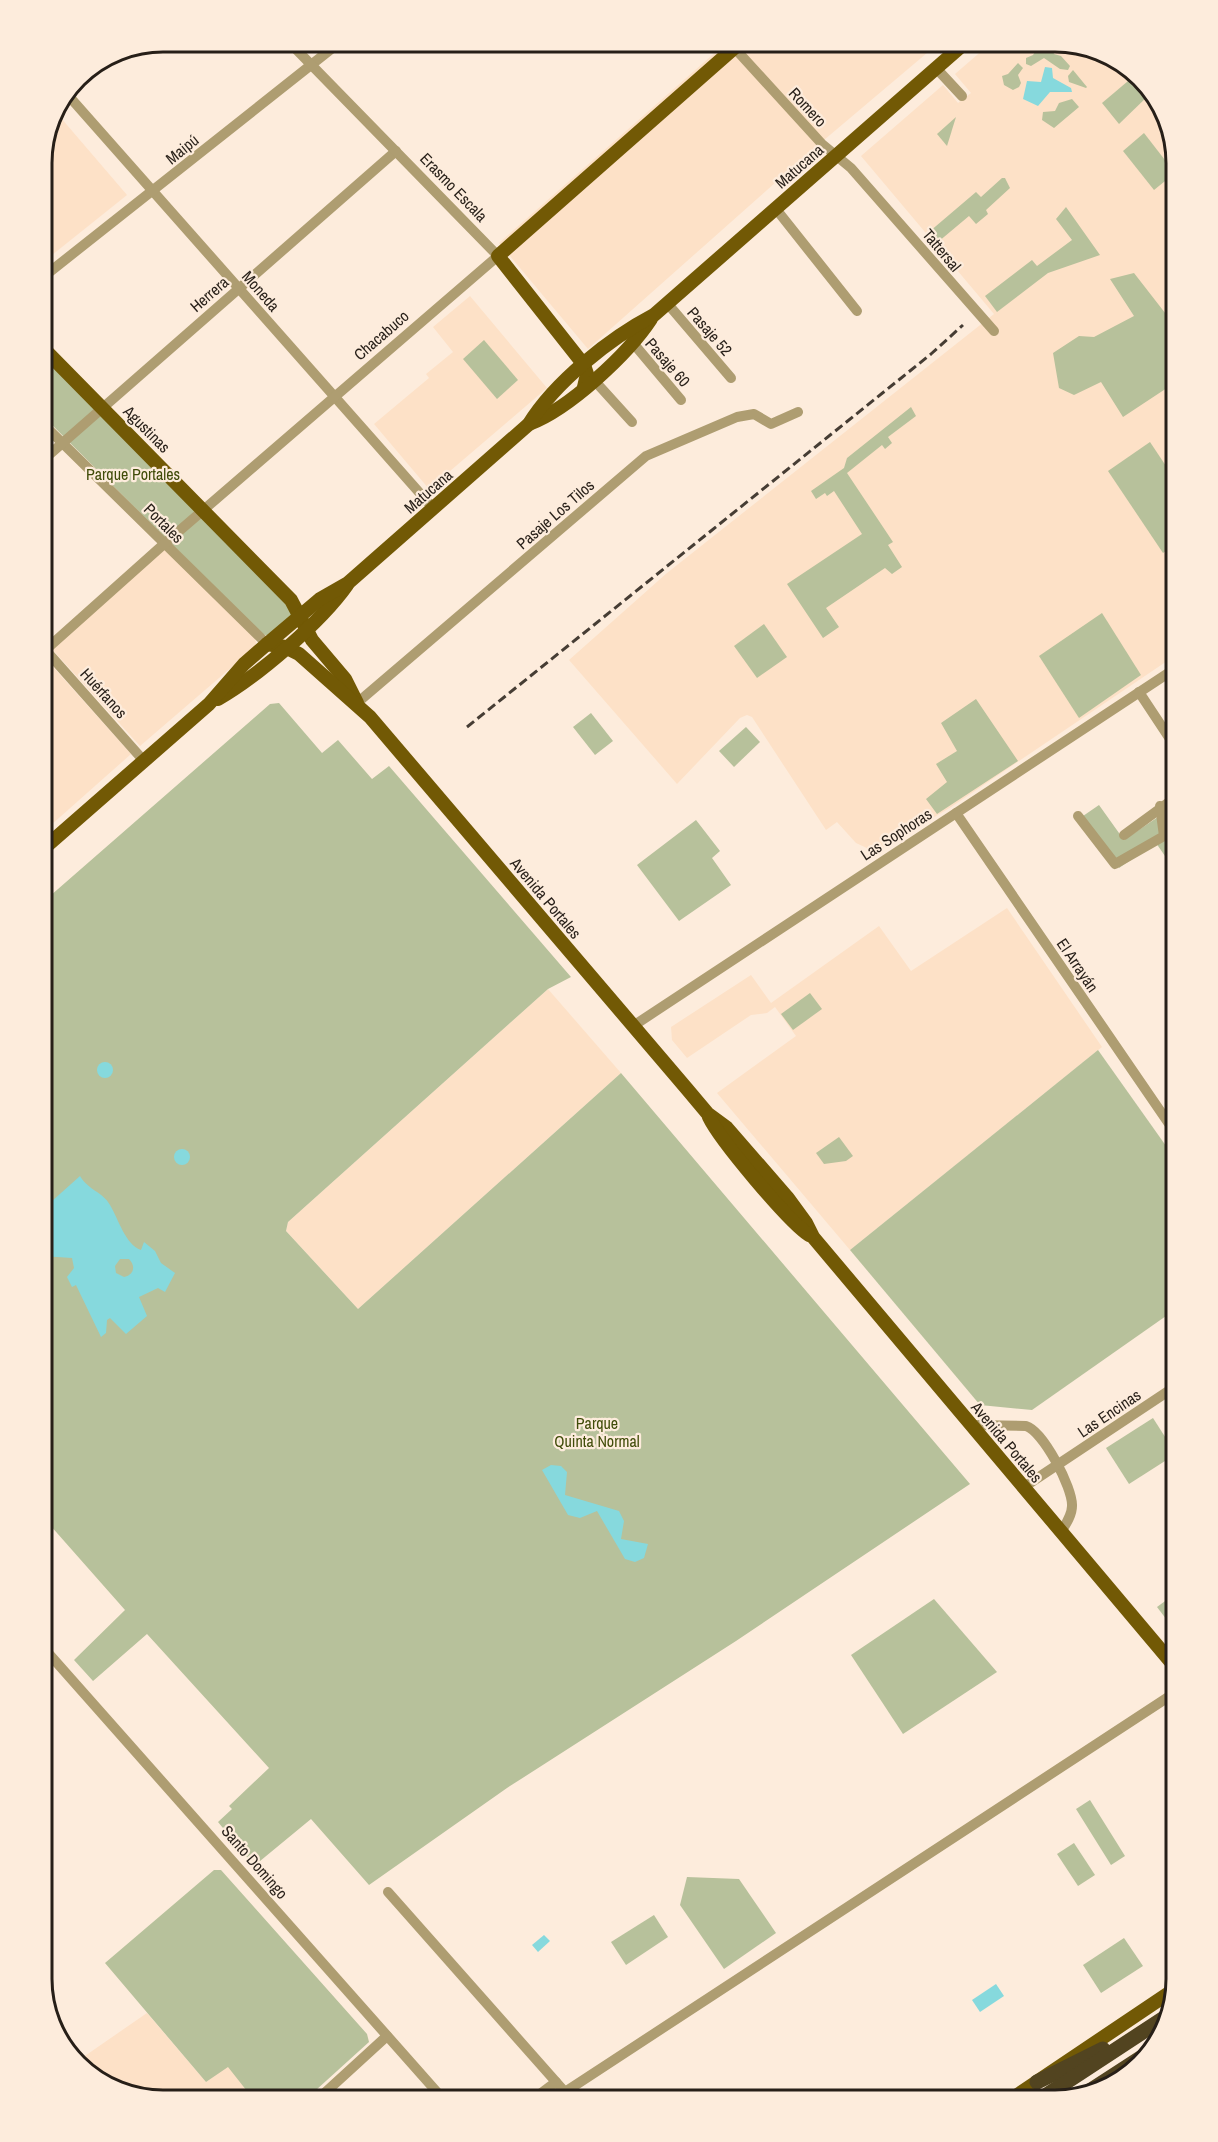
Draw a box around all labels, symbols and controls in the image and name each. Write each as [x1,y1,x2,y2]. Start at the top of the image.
street label: Romero [784,82,832,132]
street label: Maipú [161,129,203,169]
street label: Matucana [770,138,828,193]
street label: Erasmo Escala [415,148,493,227]
street label: Tattersal [918,224,967,276]
street label: Moneda [237,266,285,317]
street label: Herrera [185,271,234,317]
street label: Pasaje 52 [683,302,737,360]
street label: Chacabuco [349,305,413,365]
street label: Pasaje 60 [641,333,695,391]
street label: Agustinas [118,400,175,457]
park label: Parque Portales [86,463,180,485]
street label: Matucana [399,463,457,518]
street label: Pasaje Los Tilos [511,474,599,554]
street label: Portales [139,498,189,548]
street label: Huérfanos [76,663,132,723]
street label: Las Sophoras [856,803,936,865]
street label: Avenida Portales [505,852,586,943]
street label: El Arrayán [1052,934,1104,996]
street label: Las Encinas [1073,1384,1145,1442]
street label: Avenida Portales [966,1396,1047,1487]
park label: Parque Quinta Normal [554,1412,640,1452]
street label: Santo Domingo [217,1820,293,1904]

